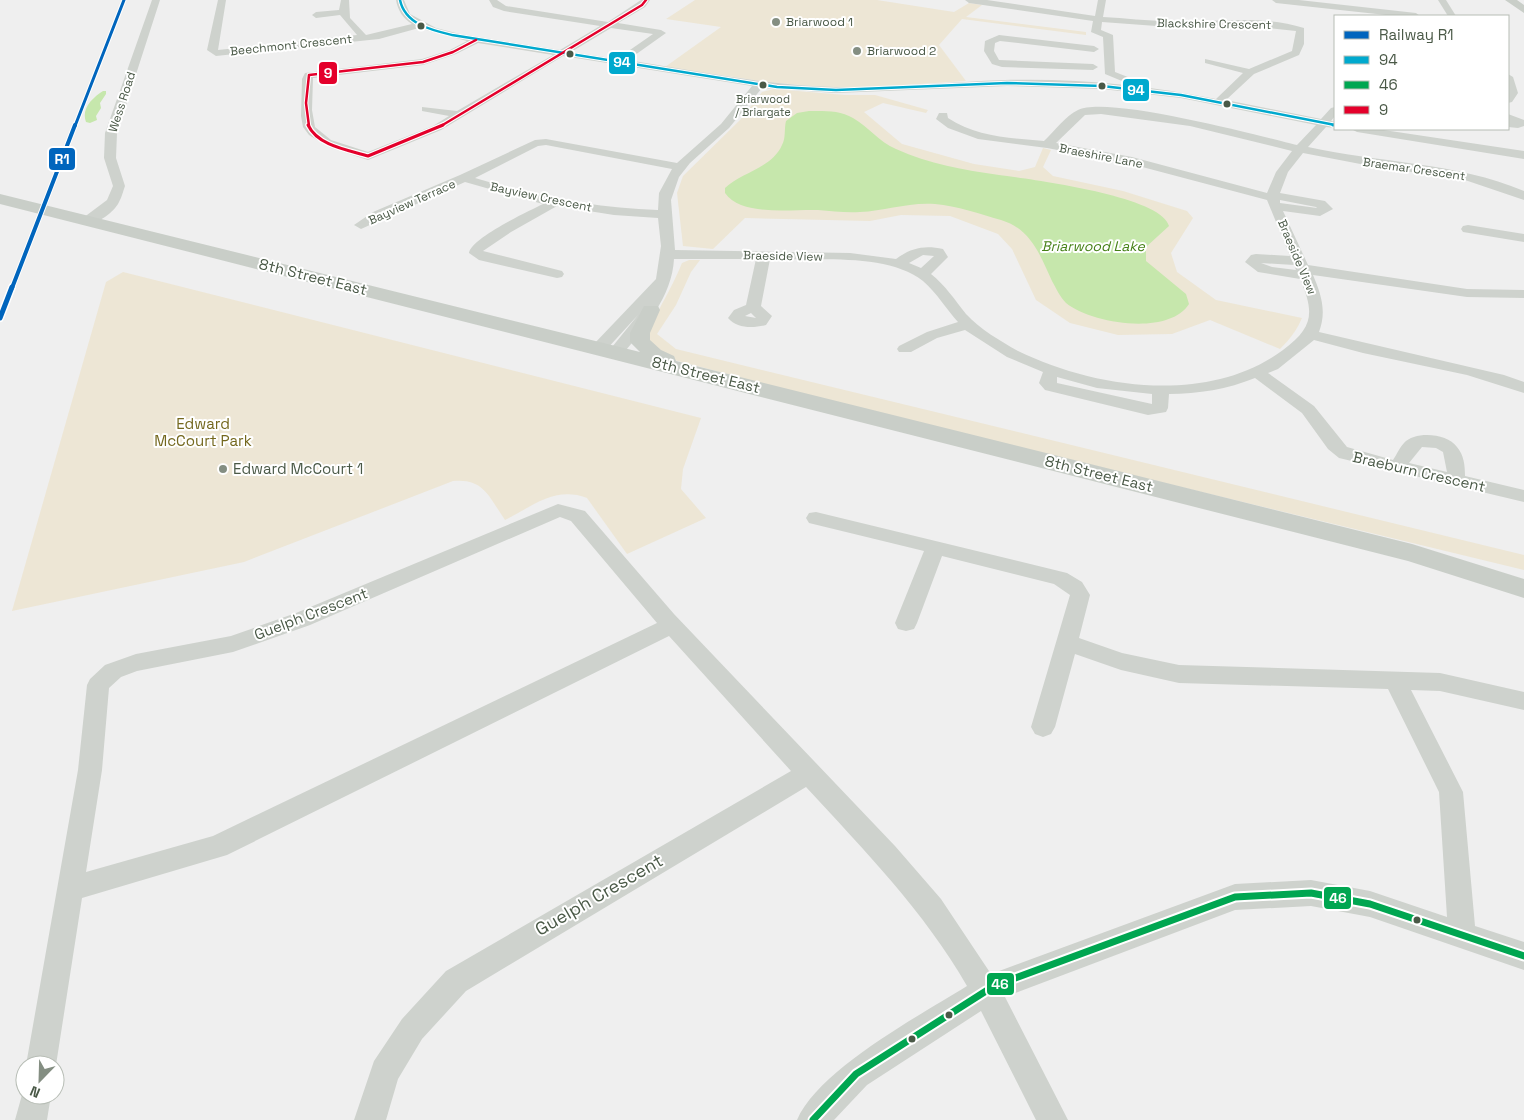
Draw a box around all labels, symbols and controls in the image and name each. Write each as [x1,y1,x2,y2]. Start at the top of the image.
place label: Briarwood 1 [786,14,853,30]
street label: Blackshire Crescent [1157,15,1271,33]
legend [1334,15,1509,130]
marker: Briarwood 1 [770,16,782,28]
unlabelled marker [416,21,426,31]
text: Railway R1 [1379,25,1454,44]
street label: Beechmont Crescent [229,31,353,59]
place label: Briarwood 2 [867,43,936,59]
marker: Briarwood 2 [851,45,863,57]
unlabelled marker [565,49,575,59]
text: 94 [1379,50,1398,69]
line badge: 94 [608,51,636,75]
text: 94 [613,53,631,71]
line badge: 9 [318,61,338,85]
text: 9 [324,64,332,82]
street label: Wess Road [105,70,139,134]
text: 46 [1379,75,1398,94]
line badge: 94 [1122,78,1150,102]
marker: Briarwood / Briargate [758,80,768,90]
unlabelled marker [1097,81,1107,91]
text: 94 [1127,81,1145,99]
place label: Briarwood / Briargate [735,92,791,119]
unlabelled marker [1222,99,1232,109]
text: 9 [1379,100,1388,119]
street label: Braeshire Lane [1058,140,1144,172]
line badge: R1 [48,147,76,171]
text: R1 [54,150,70,168]
street label: Braemar Crescent [1362,154,1466,184]
street label: Bayview Terrace [366,176,458,228]
street label: Bayview Crescent [489,178,593,216]
street label: Braeside View [1274,217,1320,297]
water label: Briarwood Lake [1041,237,1145,255]
street label: Braeside View [743,247,823,265]
street label: 8th Street East [257,254,369,299]
street label: 8th Street East [650,352,762,397]
park label: Edward McCourt Park [154,414,252,450]
street label: Braeburn Crescent [1351,447,1487,496]
street label: 8th Street East [1043,451,1155,496]
place label: Edward McCourt 1 [233,459,363,478]
marker: Edward McCourt 1 [217,463,229,475]
street label: Guelph Crescent [251,583,370,644]
street label: Guelph Crescent [531,849,667,940]
line badge: 46 [1323,886,1352,910]
text: 46 [1329,889,1347,907]
unlabelled marker [1412,915,1422,925]
line badge: 46 [986,972,1015,996]
text: 46 [991,975,1009,993]
unlabelled marker [944,1010,954,1020]
unlabelled marker [907,1034,917,1044]
north arrow [15,1055,65,1105]
text: N [27,1082,43,1102]

